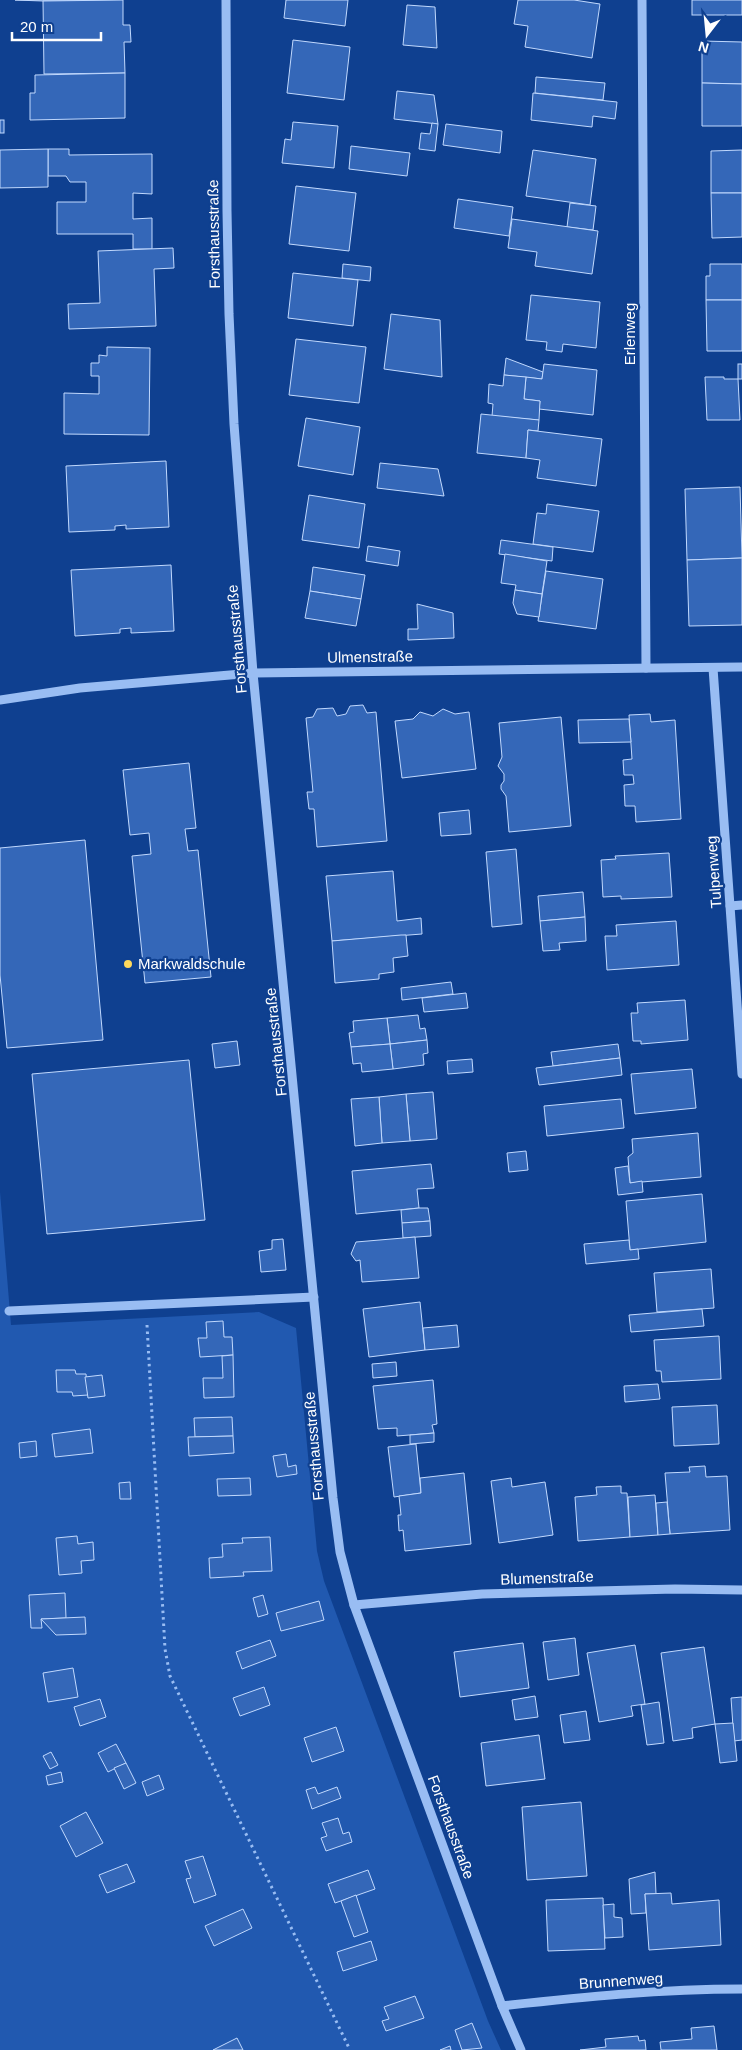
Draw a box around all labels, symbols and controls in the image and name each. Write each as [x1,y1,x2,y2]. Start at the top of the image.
scale bar [12,10,101,42]
north arrow [682,10,732,60]
text: 20 m [20,18,53,35]
text: N [696,38,710,57]
street label: Forsthausstraße [204,179,223,289]
street label: Erlenweg [621,303,638,365]
street label: Forsthausstraße [223,584,250,694]
street label: Ulmenstraße [327,647,413,666]
street label: Tulpenweg [702,835,725,909]
place label: Markwaldschule [138,955,246,972]
marker: Markwaldschule [122,958,134,970]
street label: Forsthausstraße [261,987,290,1097]
street label: Forsthausstraße [300,1391,327,1501]
street label: Blumenstraße [500,1567,594,1588]
street label: Forsthausstraße [425,1773,478,1881]
street label: Brunnenweg [578,1969,664,1992]

